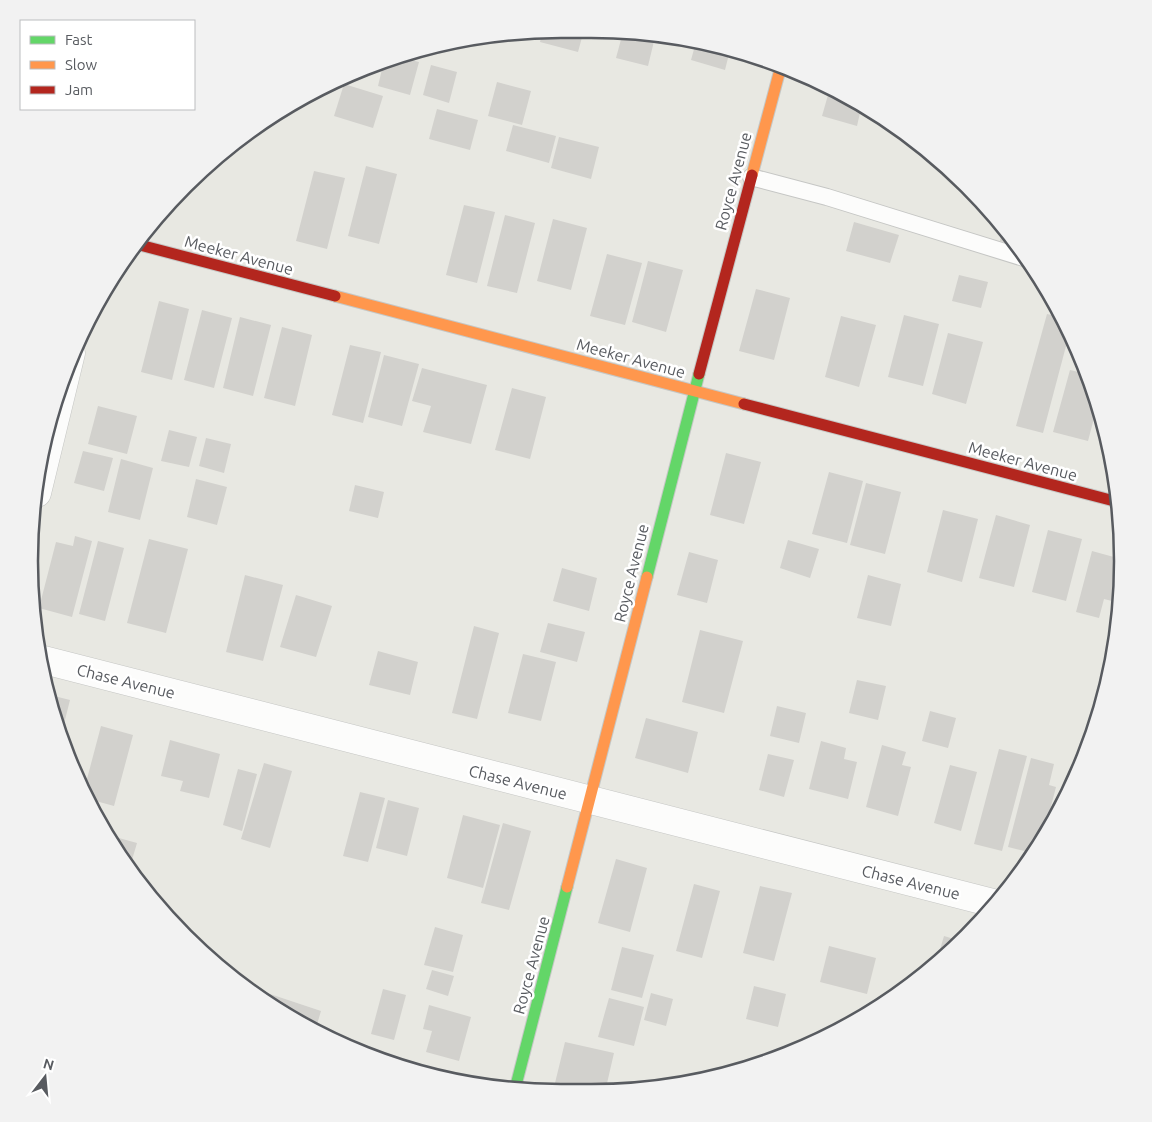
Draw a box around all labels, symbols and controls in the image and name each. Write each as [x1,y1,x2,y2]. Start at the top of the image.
legend [20,20,195,110]
text: Fast [65,31,93,48]
text: Slow [65,56,98,73]
text: Jam [65,81,93,98]
street label: Royce Avenue [711,130,755,232]
street label: Meeker Avenue [183,232,295,278]
street label: Meeker Avenue [575,335,687,381]
street label: Meeker Avenue [967,438,1079,484]
street label: Royce Avenue [610,522,652,624]
street label: Chase Avenue [75,660,177,702]
street label: Chase Avenue [467,761,569,803]
street label: Chase Avenue [860,861,962,903]
street label: Royce Avenue [509,914,553,1016]
north arrow [20,1052,70,1102]
text: N [41,1055,56,1074]

